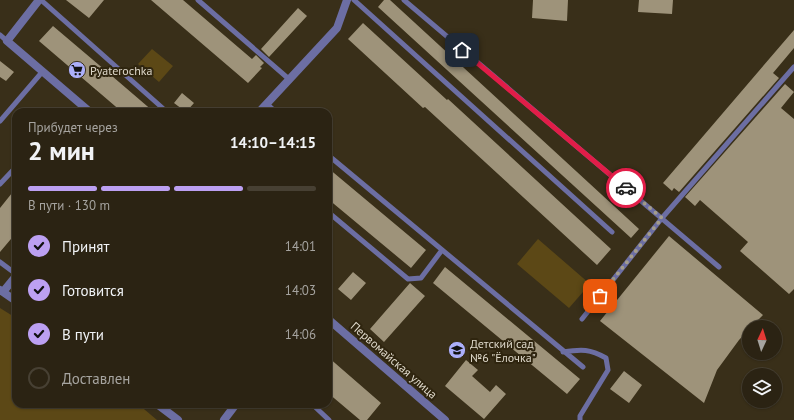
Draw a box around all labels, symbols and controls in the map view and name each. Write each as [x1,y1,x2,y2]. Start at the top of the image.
pin [445,33,479,67]
icon: home [451,39,473,61]
supermarket icon: Pyaterochka [67,60,87,80]
place label: Pyaterochka [90,63,153,78]
text: Прибудет через [28,119,118,136]
text: 14:10–14:15 [230,133,316,152]
text: 2 мин [28,134,95,167]
courier [606,168,646,208]
icon: car [615,177,637,199]
text: В пути · 130 m [28,197,110,214]
icon: check [28,235,50,257]
text: Принят [62,237,109,256]
text: 14:01 [285,238,316,255]
icon: check [28,279,50,301]
pin [583,279,617,313]
text: Готовится [62,281,124,300]
text: 14:03 [285,282,316,299]
icon: bag [589,285,611,307]
street label: Первомайская улица [348,318,440,402]
north arrow [742,320,782,360]
map controls [742,320,782,408]
icon: check [28,323,50,345]
text: В пути [62,325,104,344]
text: 14:06 [285,326,316,343]
place label: Детский сад №6 "Ёлочка" [470,336,536,365]
school or university icon: Детский сад №6 "Ёлочка" [447,340,467,360]
button: layers [742,368,782,408]
text: Доставлен [62,369,130,388]

